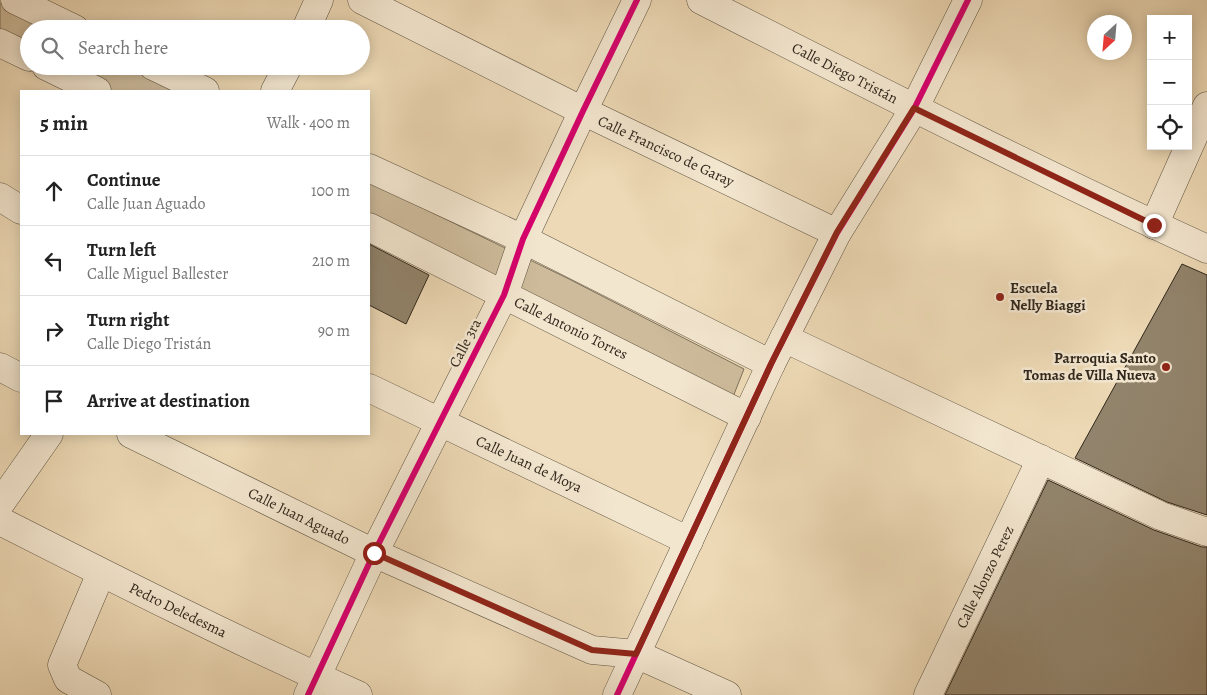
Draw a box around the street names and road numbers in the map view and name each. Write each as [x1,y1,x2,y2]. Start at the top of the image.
street label: Calle Diego Tristán [789,38,901,108]
street label: Calle Francisco de Garay [595,111,738,192]
street label: Calle Antonio Torres [511,292,631,364]
street label: Calle 3ra [444,315,486,371]
street label: Calle Juan de Moya [473,431,585,497]
street label: Calle Juan Aguado [245,483,353,549]
street label: Calle Alonzo Perez [951,522,1019,632]
street label: Pedro Deledesma [126,578,230,642]

